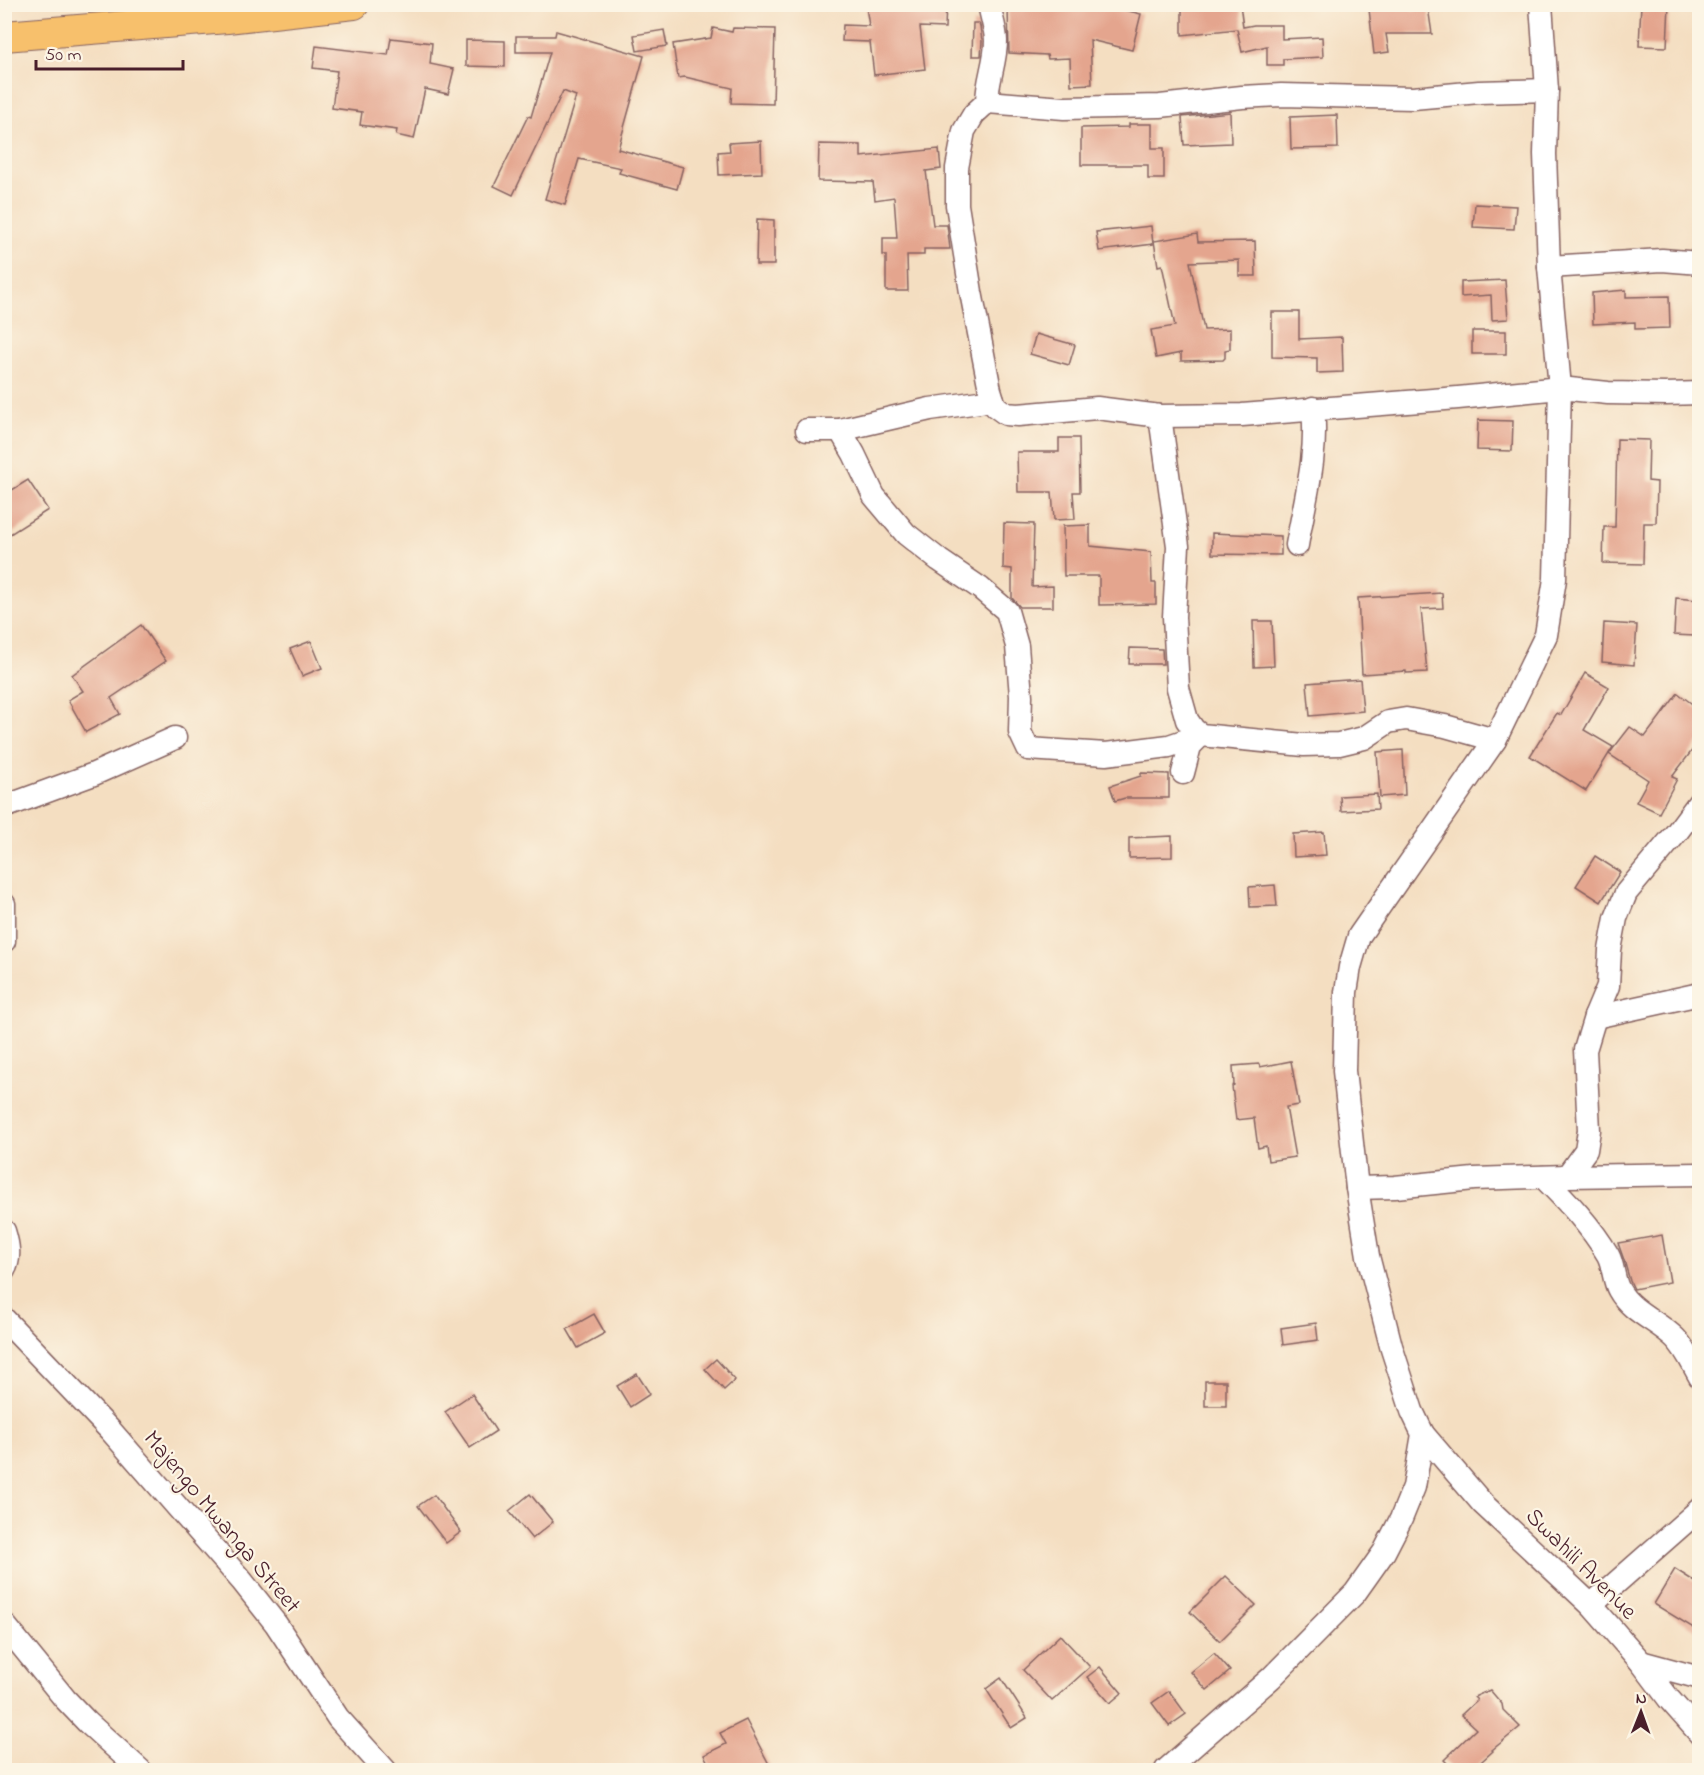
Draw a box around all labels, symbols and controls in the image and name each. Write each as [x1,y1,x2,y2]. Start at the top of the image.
scale bar [36,33,183,71]
text: 50 m [45,43,82,69]
street label: Majengo Mwanga Street [134,1423,308,1622]
street label: Swahili Avenue [1516,1501,1644,1629]
north arrow [1611,1682,1671,1742]
text: N [1636,1687,1647,1711]

